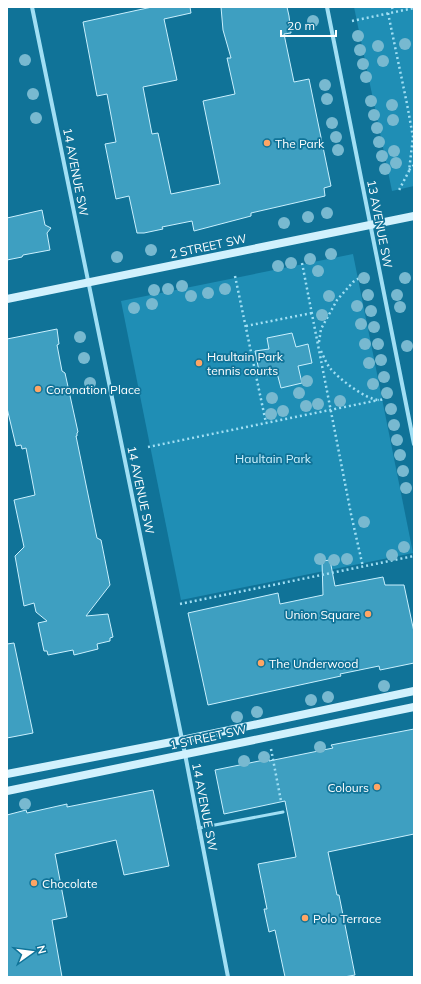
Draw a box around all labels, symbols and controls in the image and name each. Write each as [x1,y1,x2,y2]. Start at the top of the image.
scale bar [281,12,336,38]
text: 20 m [287,18,315,33]
street label: 14 AVENUE SW [60,127,92,217]
place label: The Park [275,136,325,151]
marker: The Park [262,138,272,148]
street label: 13 AVENUE SW [364,179,396,269]
street label: 2 STREET SW [168,231,248,261]
place label: Haultain Park tennis courts [207,349,284,378]
marker: Haultain Park tennis courts [194,358,204,368]
place label: Coronation Place [46,382,140,397]
marker: Coronation Place [33,384,43,394]
street label: 14 AVENUE SW [124,445,158,535]
park label: Haultain Park [235,451,312,466]
place label: Union Square [285,607,360,622]
marker: Union Square [363,609,373,619]
place label: The Underwood [269,656,358,671]
marker: The Underwood [256,658,266,668]
street label: 1 STREET SW [168,722,248,752]
street label: 14 AVENUE SW [189,762,221,852]
place label: Colours [327,780,369,795]
marker: Colours [372,782,382,792]
place label: Chocolate [42,876,98,891]
marker: Chocolate [29,878,39,888]
place label: Polo Terrace [313,911,381,926]
marker: Polo Terrace [300,913,310,923]
north arrow [12,932,52,972]
text: N [34,944,50,955]

